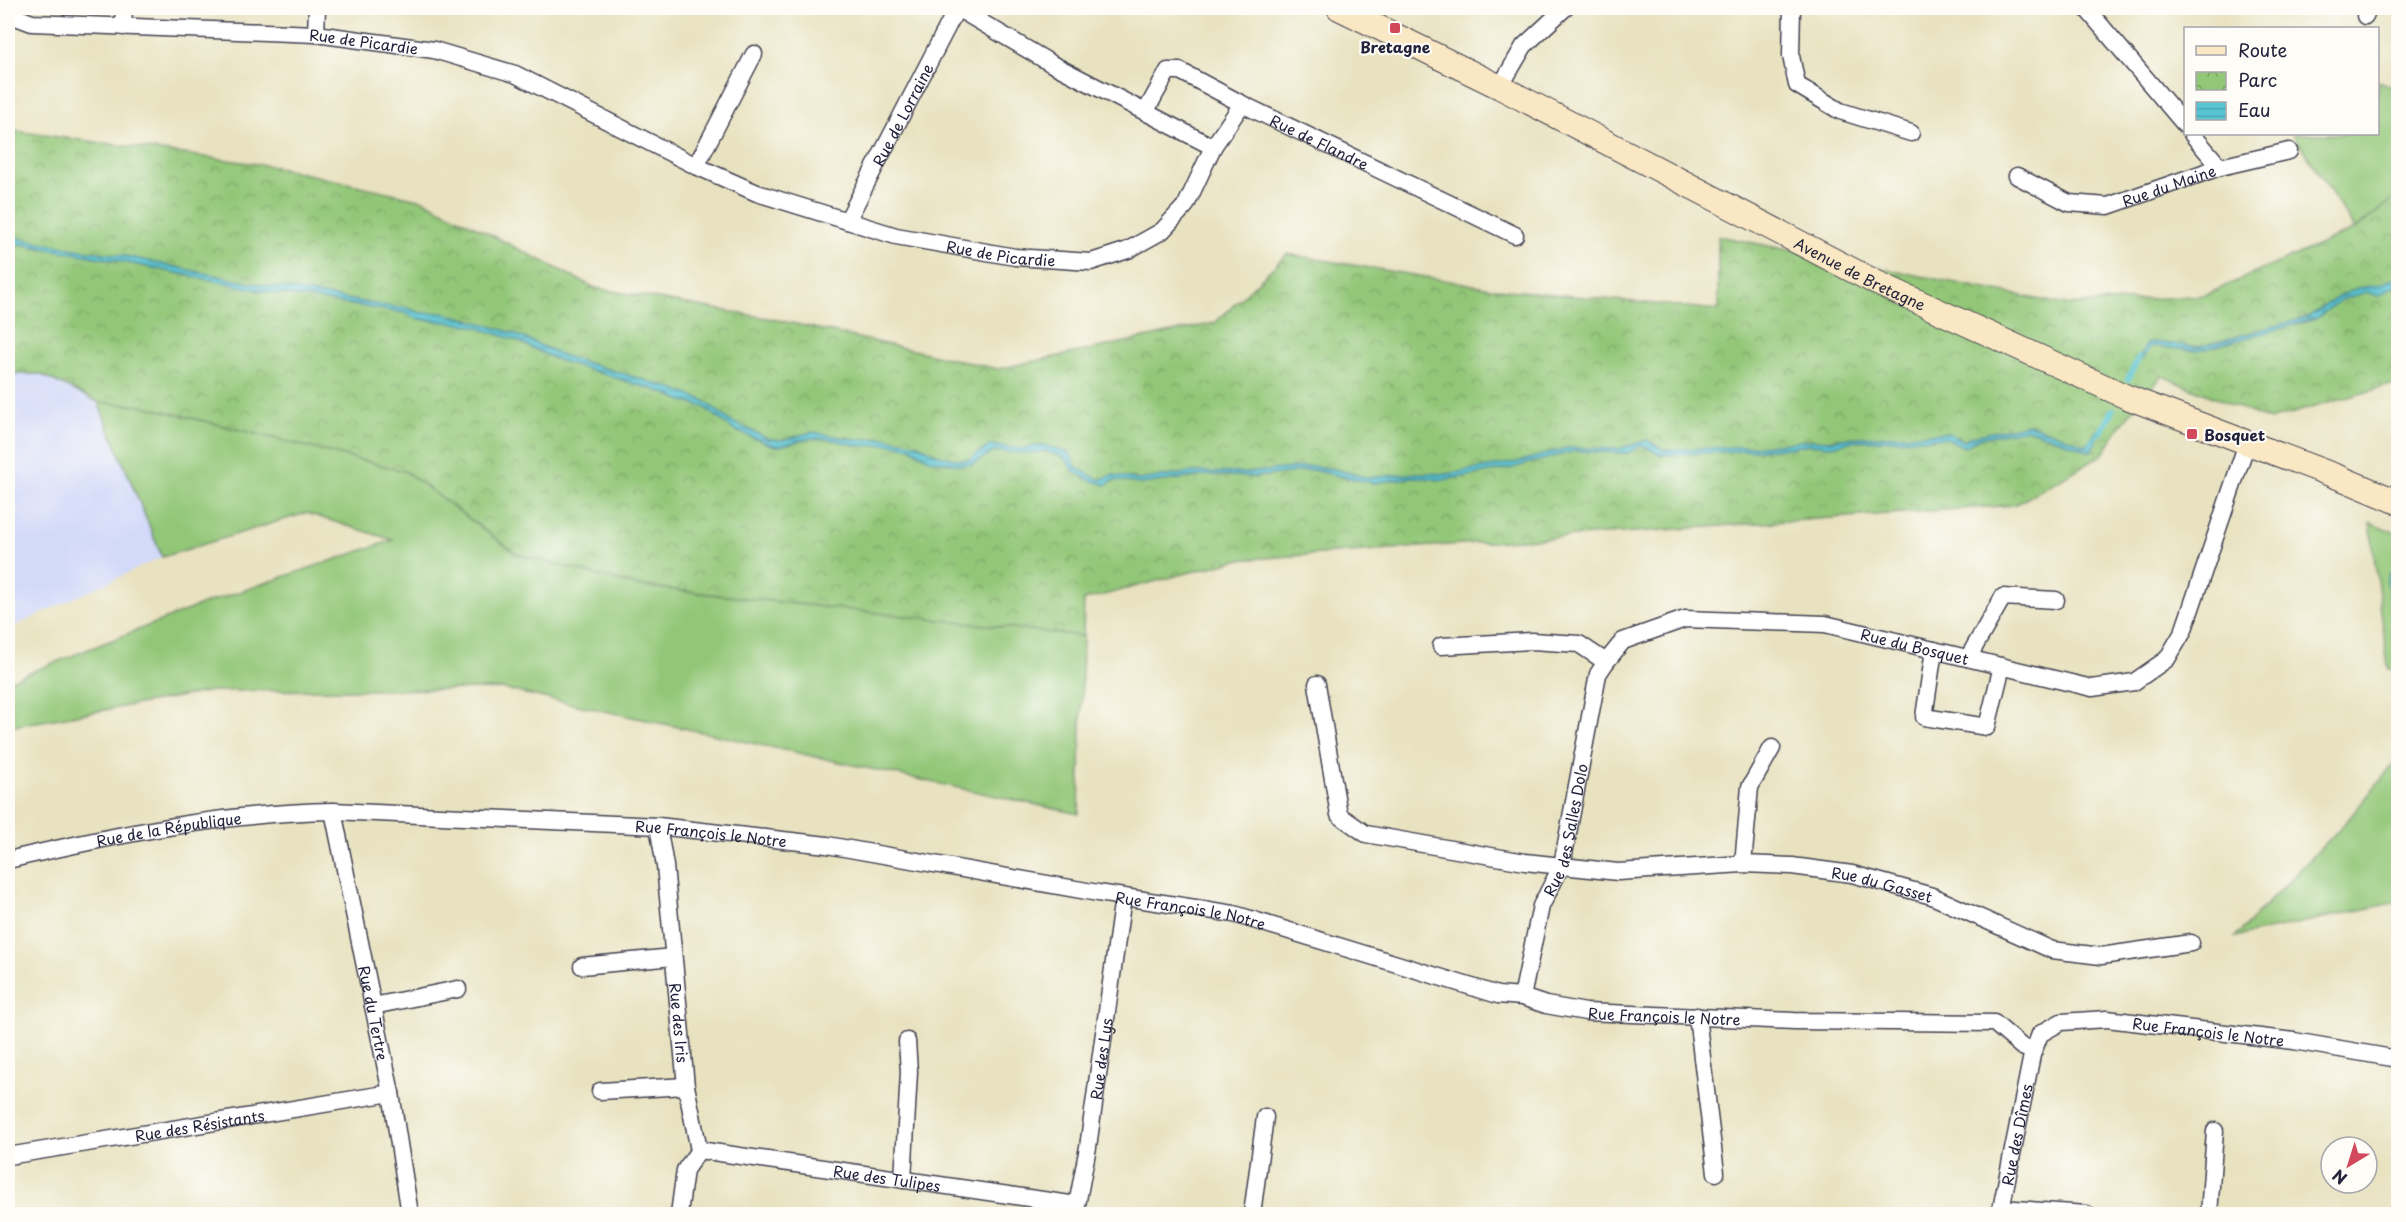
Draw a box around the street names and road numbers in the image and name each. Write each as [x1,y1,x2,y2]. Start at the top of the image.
street label: Rue de Picardie [309,22,420,59]
street label: Rue de Lorraine [866,59,938,170]
street label: Rue de Flandre [1267,108,1373,175]
street label: Rue du Maine [2119,158,2219,212]
street label: Avenue de Bretagne [1791,231,1930,315]
street label: Rue de Picardie [945,234,1056,271]
street label: Rue du Bosquet [1859,621,1971,670]
street label: Rue des Salles Dolo [1537,761,1592,900]
street label: Rue de la République [94,806,243,852]
street label: Rue François le Notre [635,813,788,852]
street label: Rue du Gasset [1830,860,1935,907]
street label: Rue François le Notre [1114,884,1269,935]
street label: Rue du Tertre [354,963,395,1062]
street label: Rue des Iris [665,982,695,1064]
street label: Rue François le Notre [1588,1001,1741,1030]
street label: Rue François le Notre [2131,1011,2285,1051]
street label: Rue des Lys [1083,1017,1117,1101]
street label: Rue des Dîmes [1995,1082,2037,1187]
street label: Rue des Résistants [133,1103,266,1146]
street label: Rue des Tulipes [832,1158,942,1197]

